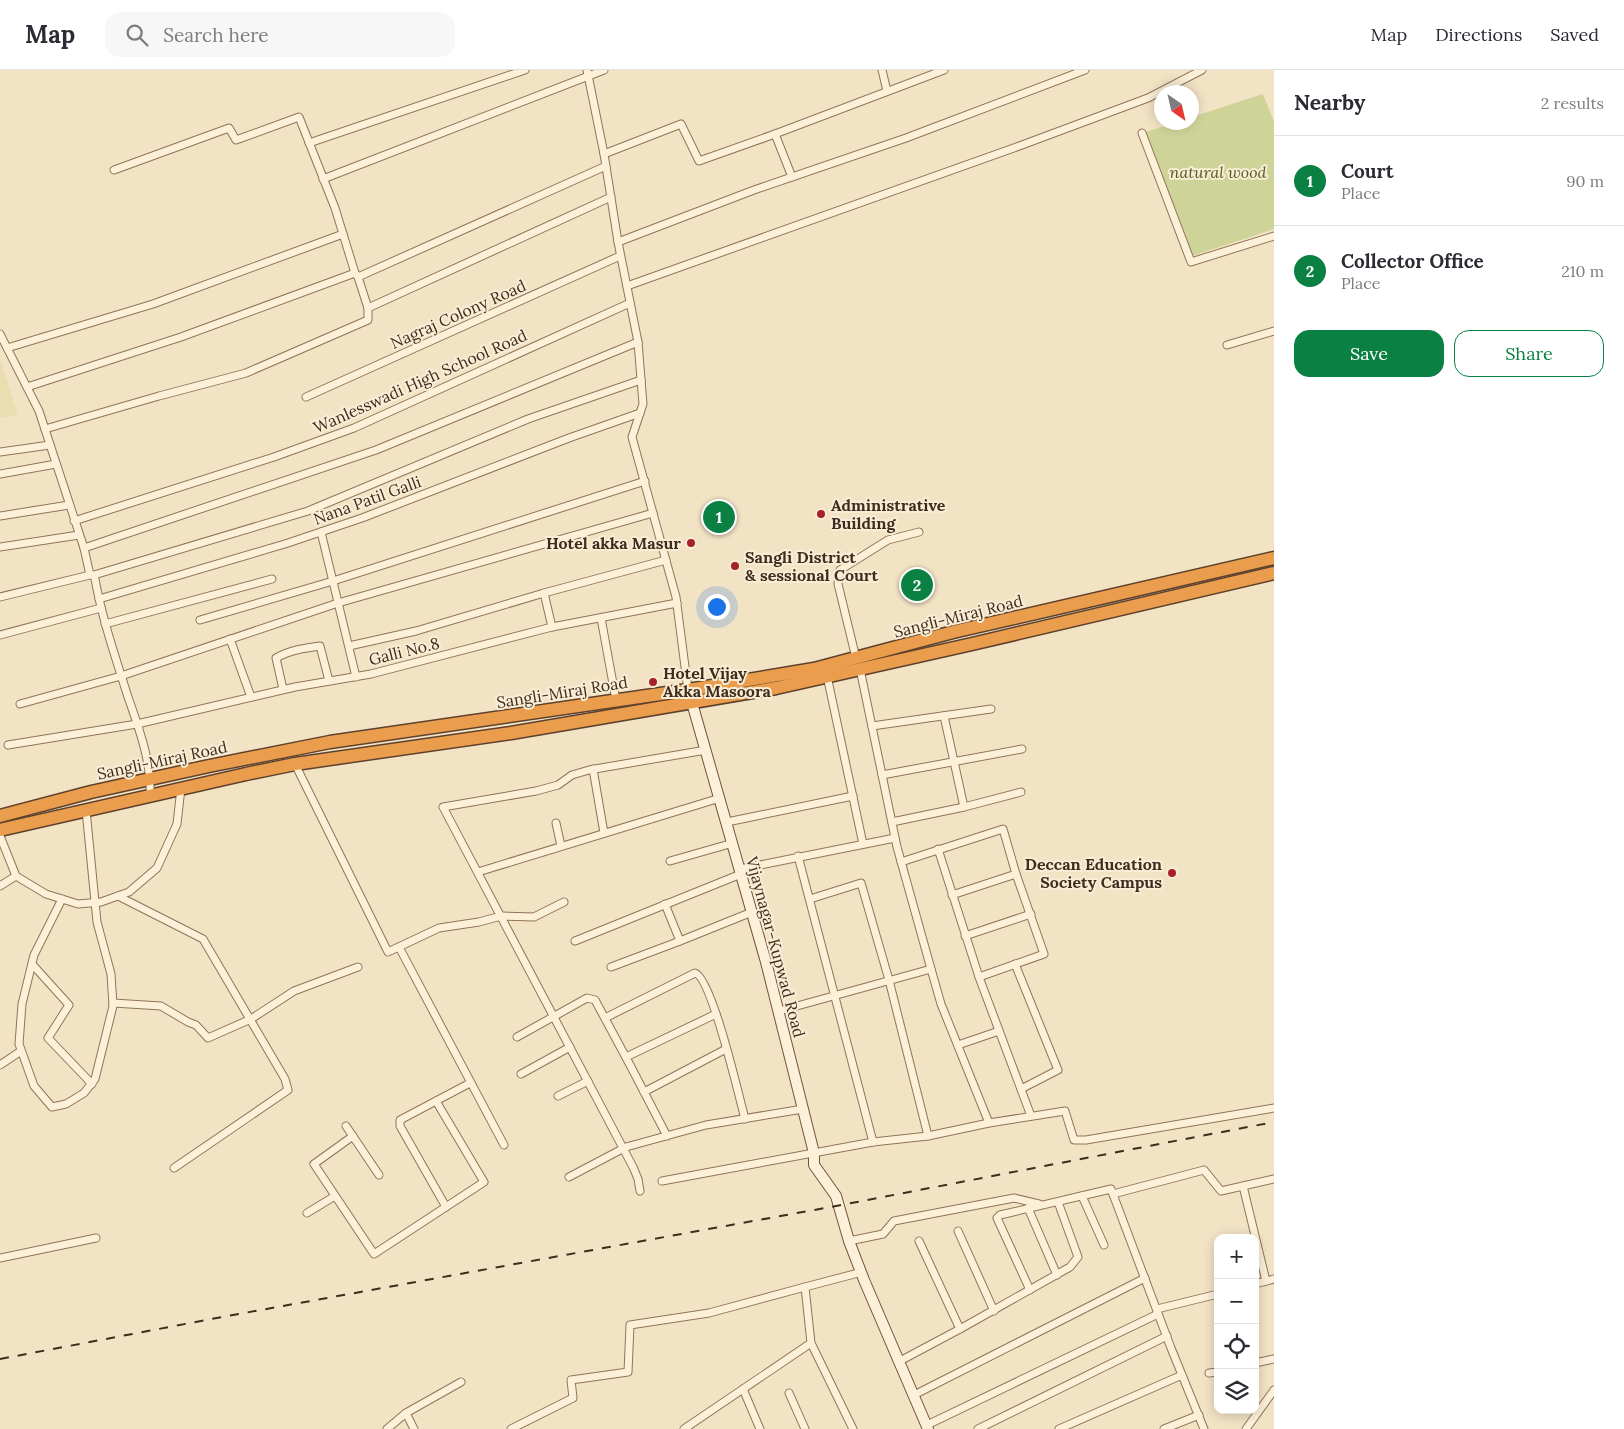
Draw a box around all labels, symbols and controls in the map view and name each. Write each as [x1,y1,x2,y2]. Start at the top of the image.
search box [105,12,455,57]
text: Map [25,19,75,50]
icon: search [123,21,151,49]
text: Search here [163,23,269,47]
text: Map [1371,23,1407,46]
text: Directions [1435,23,1522,46]
text: Saved [1550,23,1599,46]
north arrow [1154,85,1199,130]
text: Nearby [1294,89,1365,116]
text: 2 results [1541,93,1604,113]
text: Court [1341,159,1394,183]
park label: natural wood [1170,162,1267,182]
text: 1 [1307,171,1313,191]
text: 90 m [1566,171,1604,191]
text: Place [1341,183,1380,203]
text: Collector Office [1341,249,1484,273]
text: 2 [1306,261,1314,281]
text: 210 m [1561,261,1604,281]
text: Place [1341,273,1380,293]
street label: Nagraj Colony Road [387,275,529,353]
street label: Wanlesswadi High School Road [310,325,530,437]
button: Save [1294,330,1444,377]
button: Share [1454,330,1604,377]
street label: Nana Patil Galli [310,471,424,529]
place label: Administrative Building [831,495,946,533]
pin: 1 [703,498,735,536]
marker: Administrative Building [815,508,827,520]
place label: Hotel akka Masur [546,533,681,553]
marker: Hotel akka Masur [685,537,697,549]
place label: Sangli District & sessional Court [745,547,879,585]
marker: Sangli District & sessional Court [729,560,741,572]
pin: 2 [901,566,933,604]
street label: Sangli-Miraj Road [891,590,1025,642]
your location [704,594,730,620]
street label: Galli No.8 [367,633,441,669]
place label: Hotel Vijay Akka Masoora [663,663,772,701]
street label: Sangli-Miraj Road [495,672,629,712]
marker: Hotel Vijay Akka Masoora [647,676,659,688]
street label: Sangli-Miraj Road [95,736,229,784]
street label: Vijaynagar-Kupwad Road [742,853,810,1040]
place label: Deccan Education Society Campus [1025,854,1162,892]
marker: Deccan Education Society Campus [1166,867,1178,879]
map controls [1214,1234,1259,1414]
button: + [1214,1234,1259,1279]
button: − [1214,1279,1259,1324]
button: locate [1214,1324,1259,1369]
button: layers [1214,1369,1259,1414]

